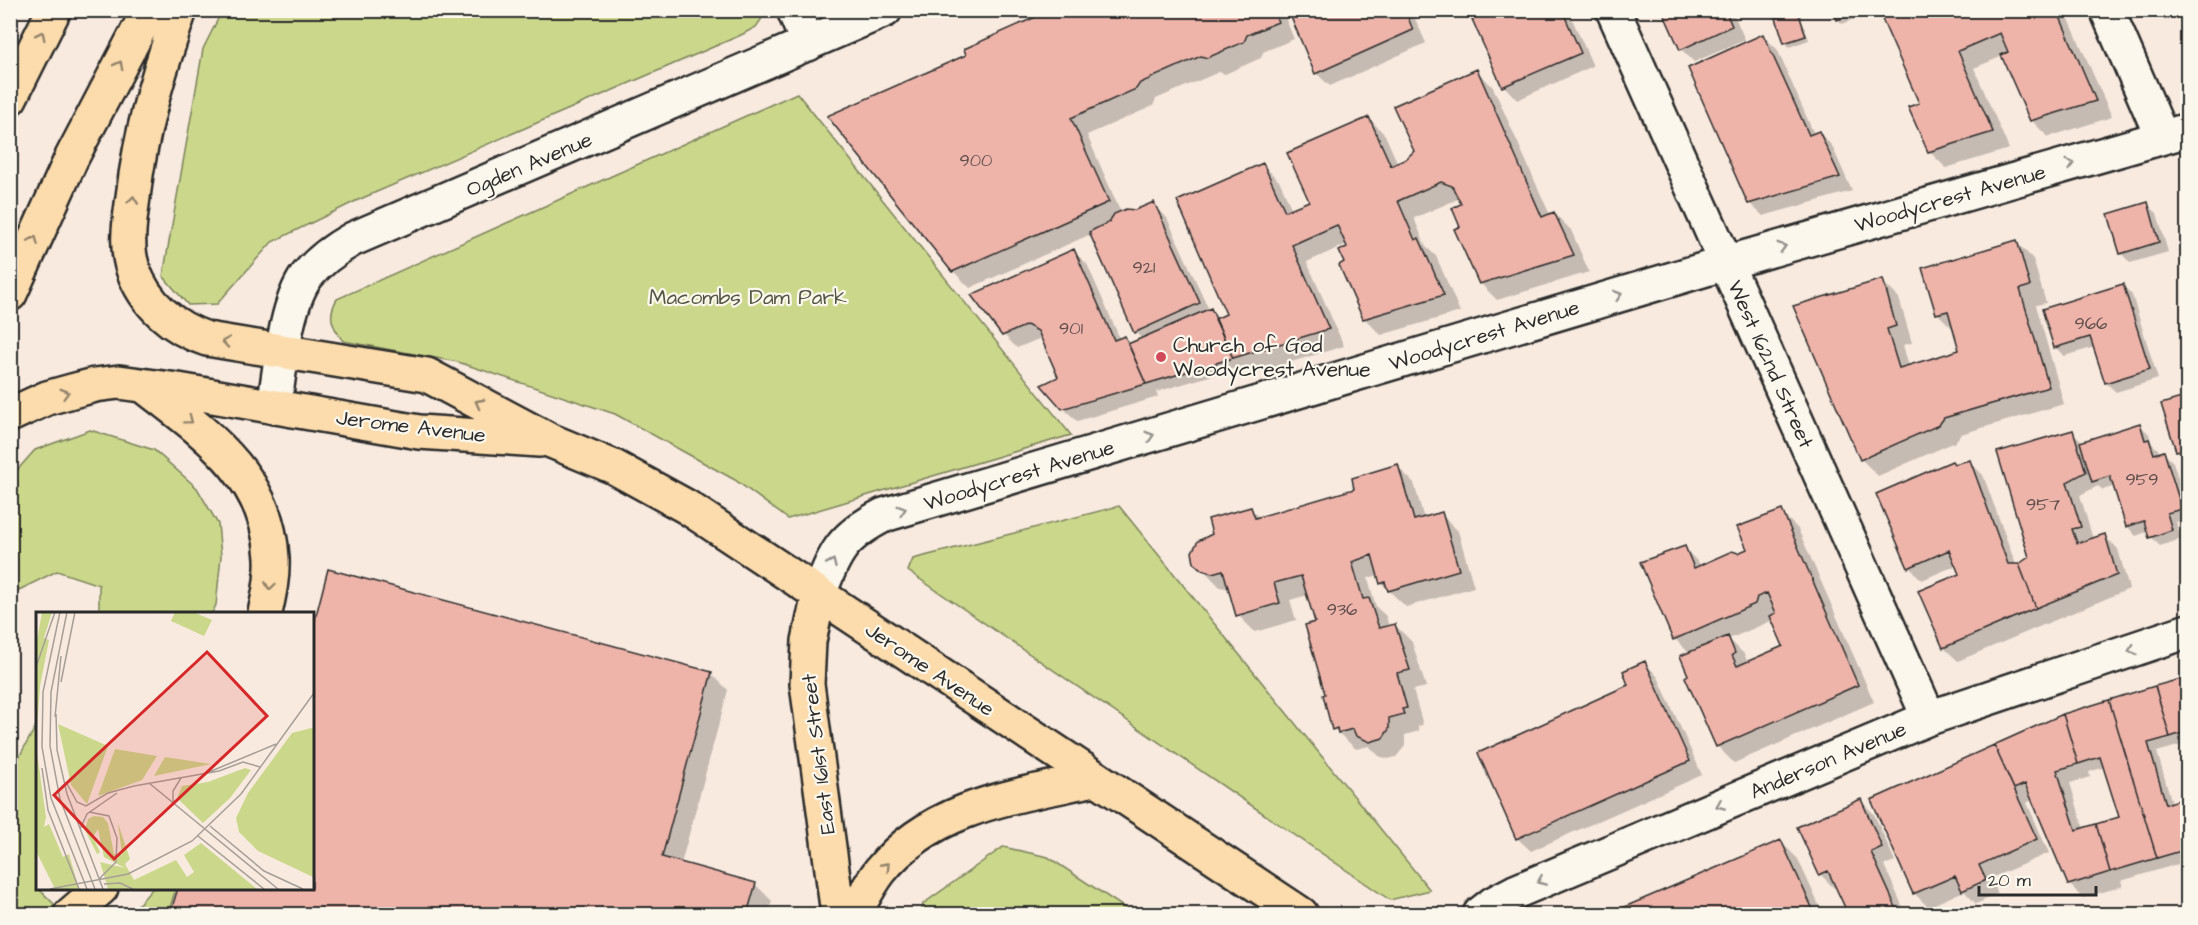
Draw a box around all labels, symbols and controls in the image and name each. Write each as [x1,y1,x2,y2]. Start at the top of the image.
one-way arrow [34,31,46,42]
one-way arrow [112,60,123,71]
street label: Ogden Avenue [462,125,597,206]
house number: 900 [960,148,992,173]
street label: Woodycrest Avenue [1851,157,2050,242]
one-way arrow [2064,159,2075,171]
one-way arrow [126,195,138,204]
one-way arrow [26,235,38,246]
one-way arrow [1776,242,1787,254]
house number: 921 [1133,255,1155,280]
street label: West 162nd Street [1721,276,1821,453]
park label: Macombs Dam Park [649,283,847,312]
one-way arrow [1612,290,1623,302]
street label: Woodycrest Avenue [1385,293,1583,380]
house number: 966 [2075,311,2107,336]
house number: 901 [1059,316,1083,341]
place label: Church of God Woodycrest Avenue [1173,331,1371,386]
one-way arrow [221,337,231,349]
marker: Church of God Woodycrest Avenue [1154,350,1168,364]
one-way arrow [59,388,69,400]
one-way arrow [475,399,485,410]
street label: Jerome Avenue [335,403,487,450]
one-way arrow [183,413,194,424]
one-way arrow [1144,431,1154,443]
street label: Woodycrest Avenue [920,433,1118,520]
house number: 959 [2125,467,2159,492]
house number: 957 [2026,492,2060,517]
one-way arrow [896,505,907,517]
one-way arrow [825,559,837,570]
one-way arrow [264,582,276,591]
house number: 936 [1327,597,1357,622]
inset map [36,612,314,889]
street label: Jerome Avenue [859,615,1000,723]
one-way arrow [2127,643,2138,655]
street label: East 161st Street [794,672,843,836]
street label: Anderson Avenue [1746,714,1911,806]
one-way arrow [1716,798,1727,810]
scale bar [1979,859,2096,897]
one-way arrow [879,862,890,873]
text: 20 m [1988,868,2031,893]
one-way arrow [1536,874,1547,886]

